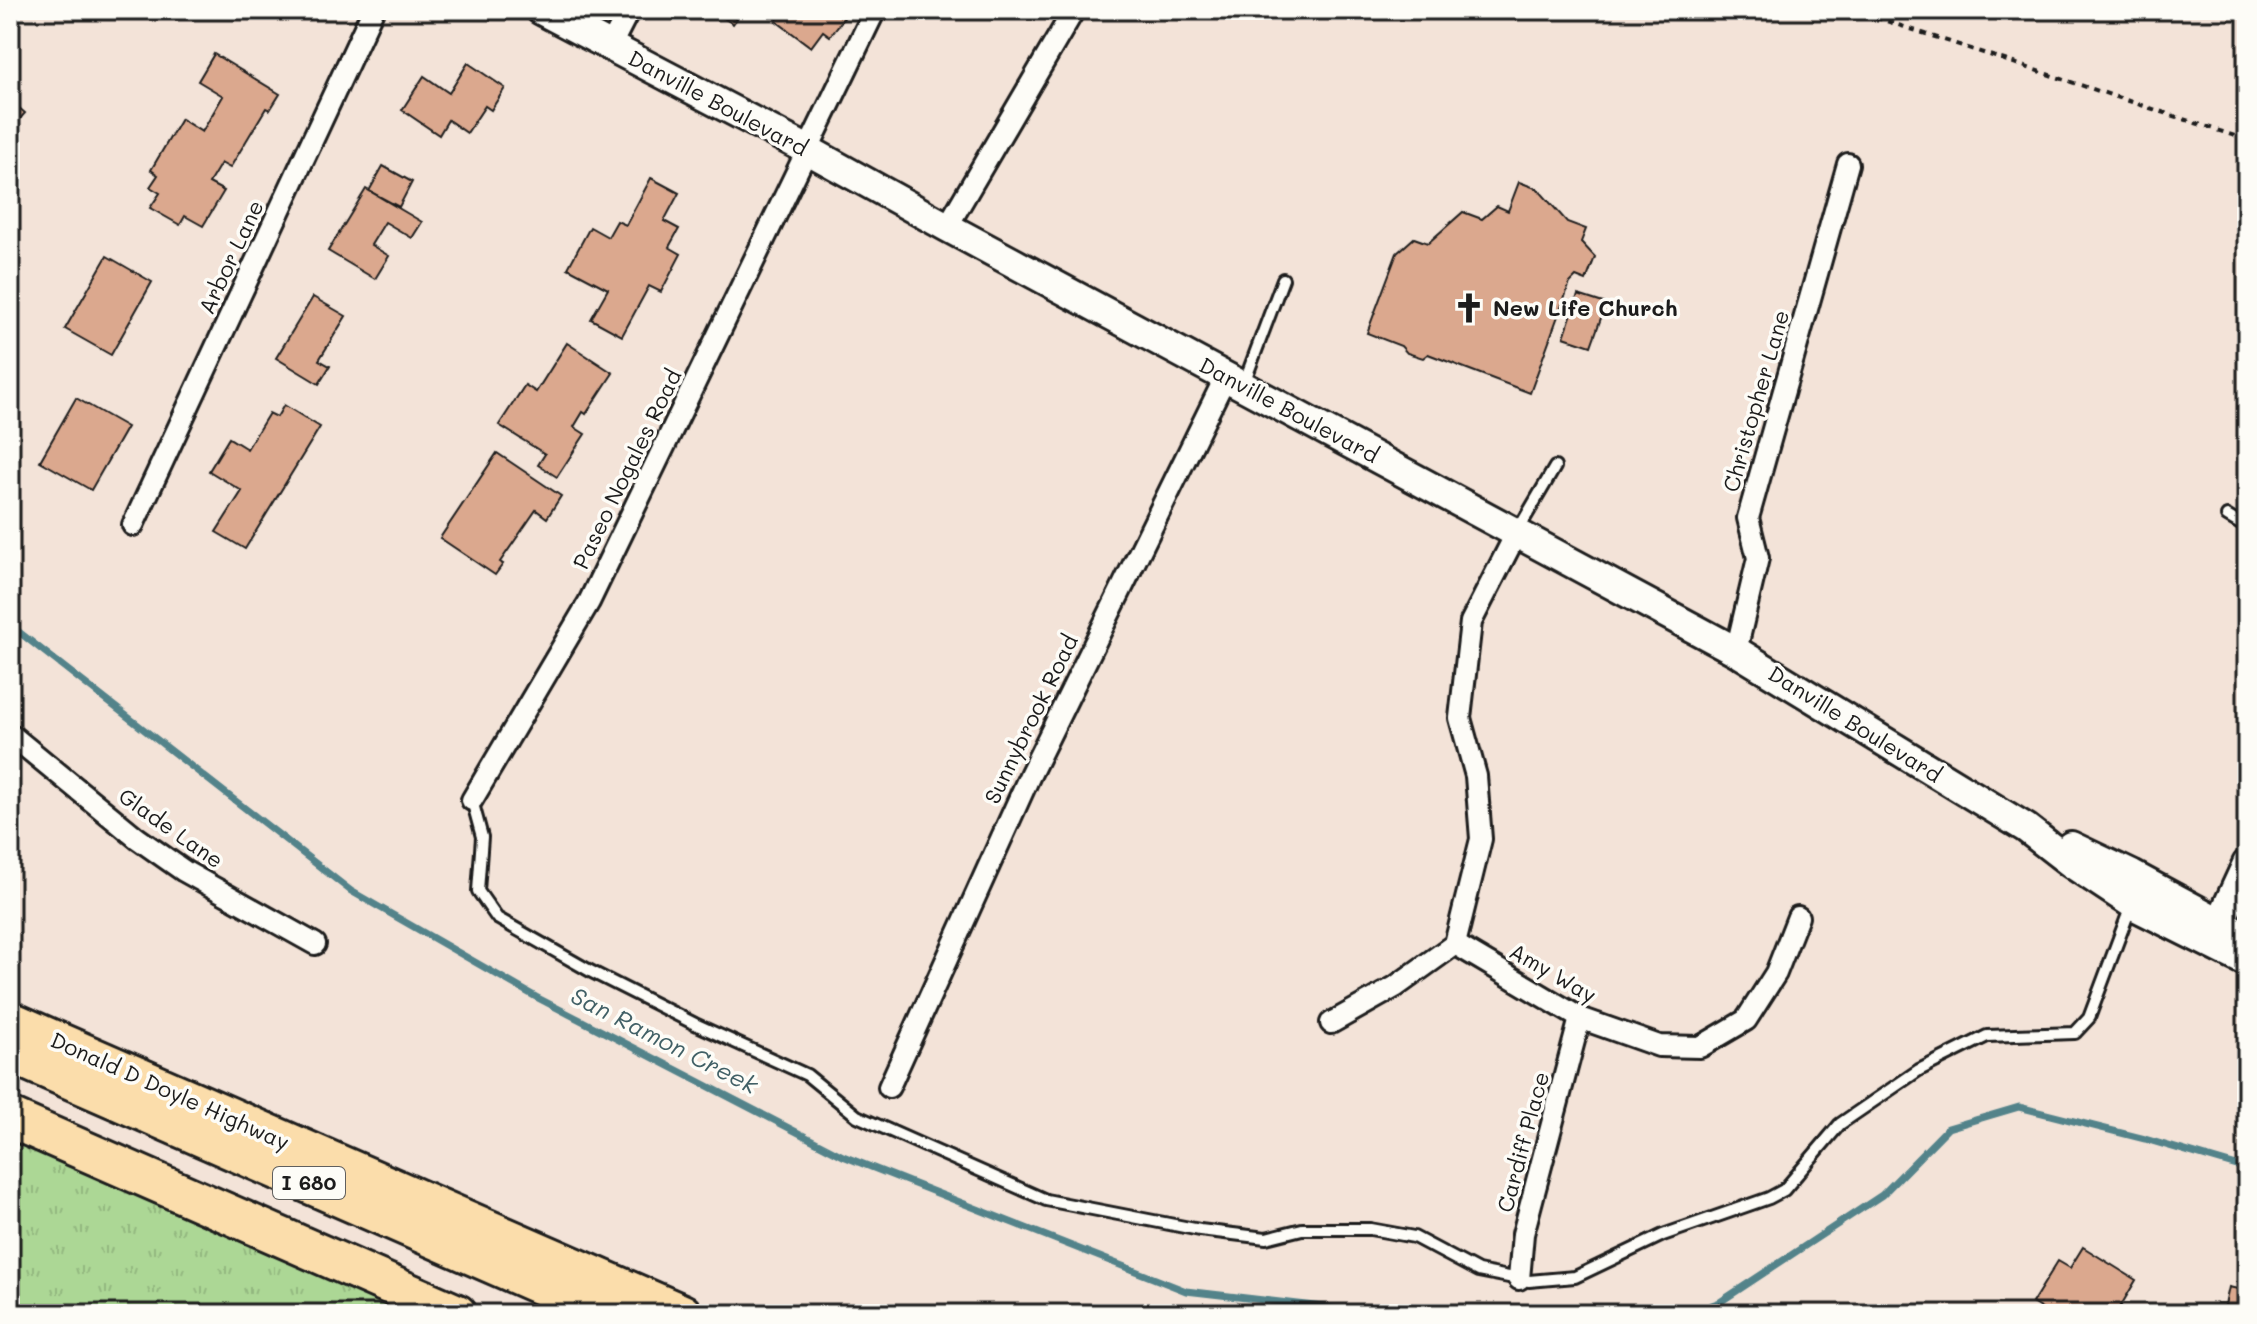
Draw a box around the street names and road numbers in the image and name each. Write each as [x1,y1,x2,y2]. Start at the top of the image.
street label: Danville Boulevard [623,43,813,162]
street label: Arbor Lane [192,195,270,318]
street label: Christopher Lane [1716,306,1795,495]
street label: Danville Boulevard [1194,350,1384,469]
street label: Paseo Nogales Road [566,364,688,574]
street label: Sunnybrook Road [977,629,1084,808]
street label: Danville Boulevard [1763,658,1947,789]
street label: Glade Lane [113,781,229,874]
street label: Amy Way [1505,936,1602,1009]
street label: Donald D Doyle Highway [46,1025,294,1156]
street label: Cardiff Place [1490,1068,1555,1215]
road number: I 680 [273,1167,345,1199]

